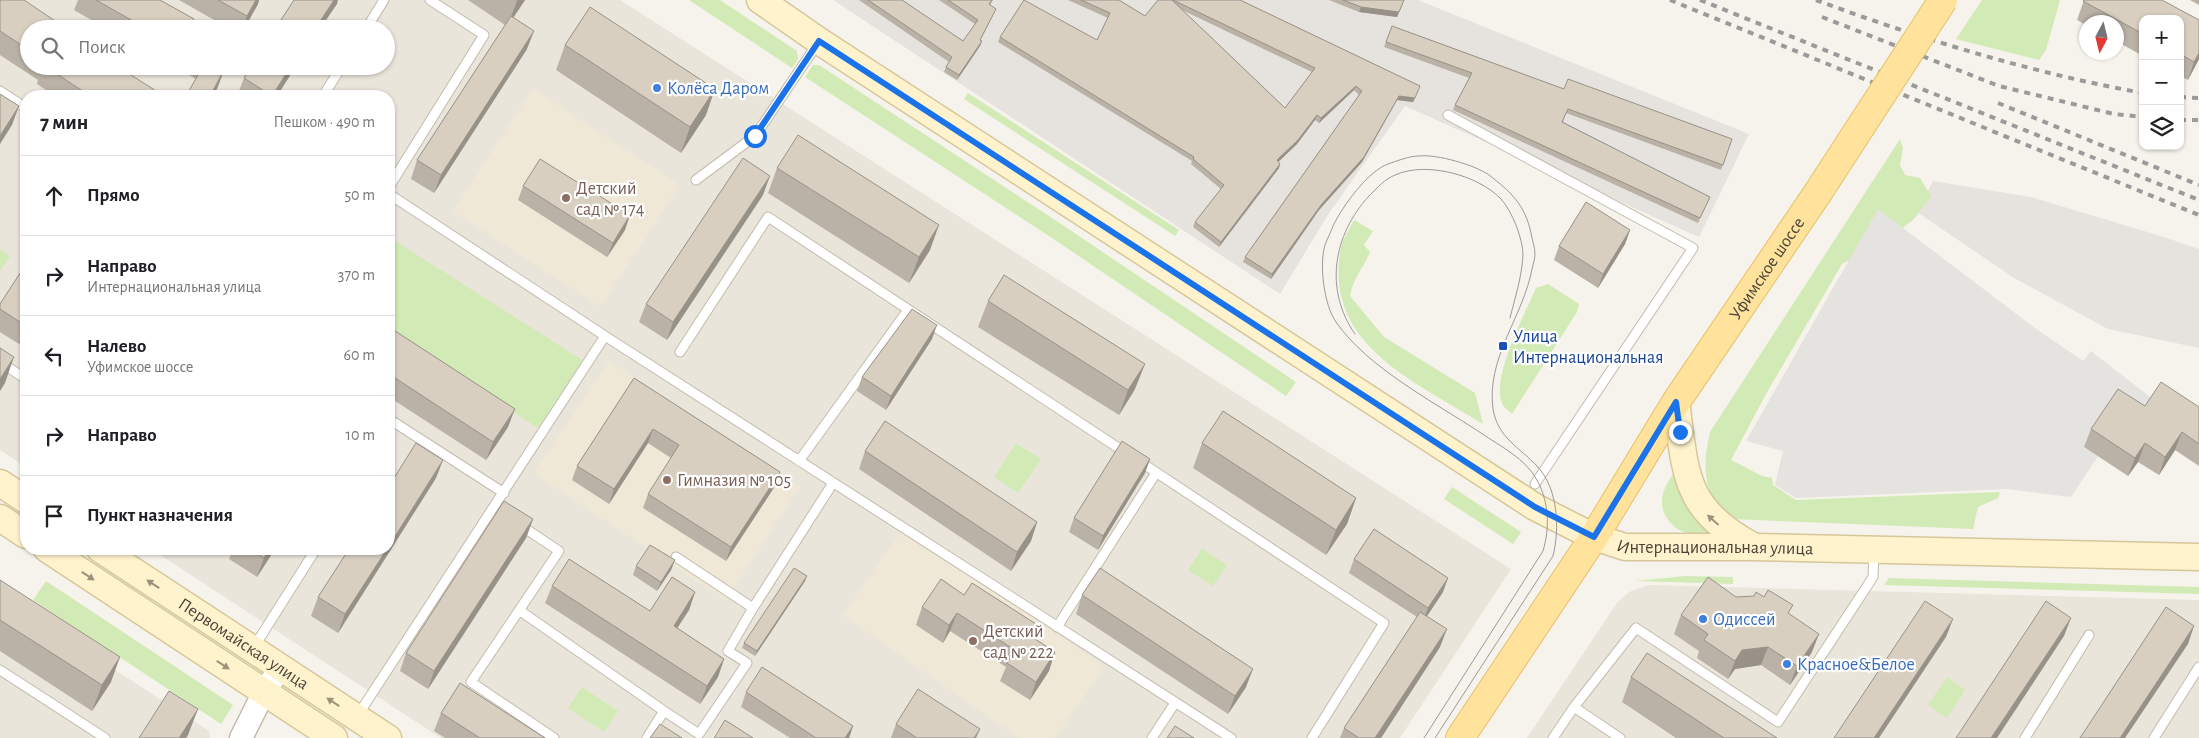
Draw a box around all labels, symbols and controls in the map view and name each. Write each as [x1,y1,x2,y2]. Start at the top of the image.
north arrow [2079,15,2124,60]
map controls [2139,15,2184,150]
button: + [2139,15,2184,60]
search box [20,20,395,75]
icon: search [38,34,66,62]
text: Поиск [78,38,125,57]
button: − [2139,60,2184,105]
place label: Колёса Даром [667,80,769,98]
marker: Колёса Даром [651,82,663,94]
button: layers [2139,105,2184,150]
text: 7 мин [40,112,88,133]
text: Пешком · 490 m [274,114,375,130]
route start [744,125,767,148]
place label: Детский сад № 174 [576,180,645,219]
icon: ahead [40,182,68,210]
text: Прямо [87,186,140,205]
text: 50 m [344,187,375,203]
marker: Детский сад № 174 [560,192,572,204]
street label: Уфимское шоссе [1726,214,1809,324]
text: Направо [87,257,157,276]
icon: right [40,262,68,290]
text: 370 m [338,267,375,283]
text: Интернациональная улица [87,279,261,295]
place label: Улица Интернациональная [1513,328,1663,367]
text: Налево [87,337,146,356]
marker: Улица Интернациональная [1497,340,1509,352]
icon: left [40,342,68,370]
text: 60 m [344,347,375,363]
text: Уфимское шоссе [87,359,193,375]
route end [1669,421,1692,444]
icon: right [40,422,68,450]
text: Направо [87,426,157,445]
text: 10 m [346,427,375,443]
place label: Гимназия № 105 [677,472,791,490]
marker: Гимназия № 105 [661,474,673,486]
icon: arrive [40,502,68,530]
text: Пункт назначения [87,506,233,525]
one-way arrow [1708,514,1720,526]
street label: Интернациональная улица [1614,537,1813,558]
one-way arrow [81,571,94,580]
one-way arrow [147,579,160,588]
street label: Первомайская улица [175,595,312,693]
place label: Одиссей [1713,611,1776,629]
marker: Одиссей [1697,613,1709,625]
place label: Детский сад № 222 [983,623,1054,662]
marker: Детский сад № 222 [967,635,979,647]
place label: Красное&Белое [1797,656,1915,674]
marker: Красное&Белое [1781,658,1793,670]
one-way arrow [217,660,230,670]
one-way arrow [326,697,340,706]

